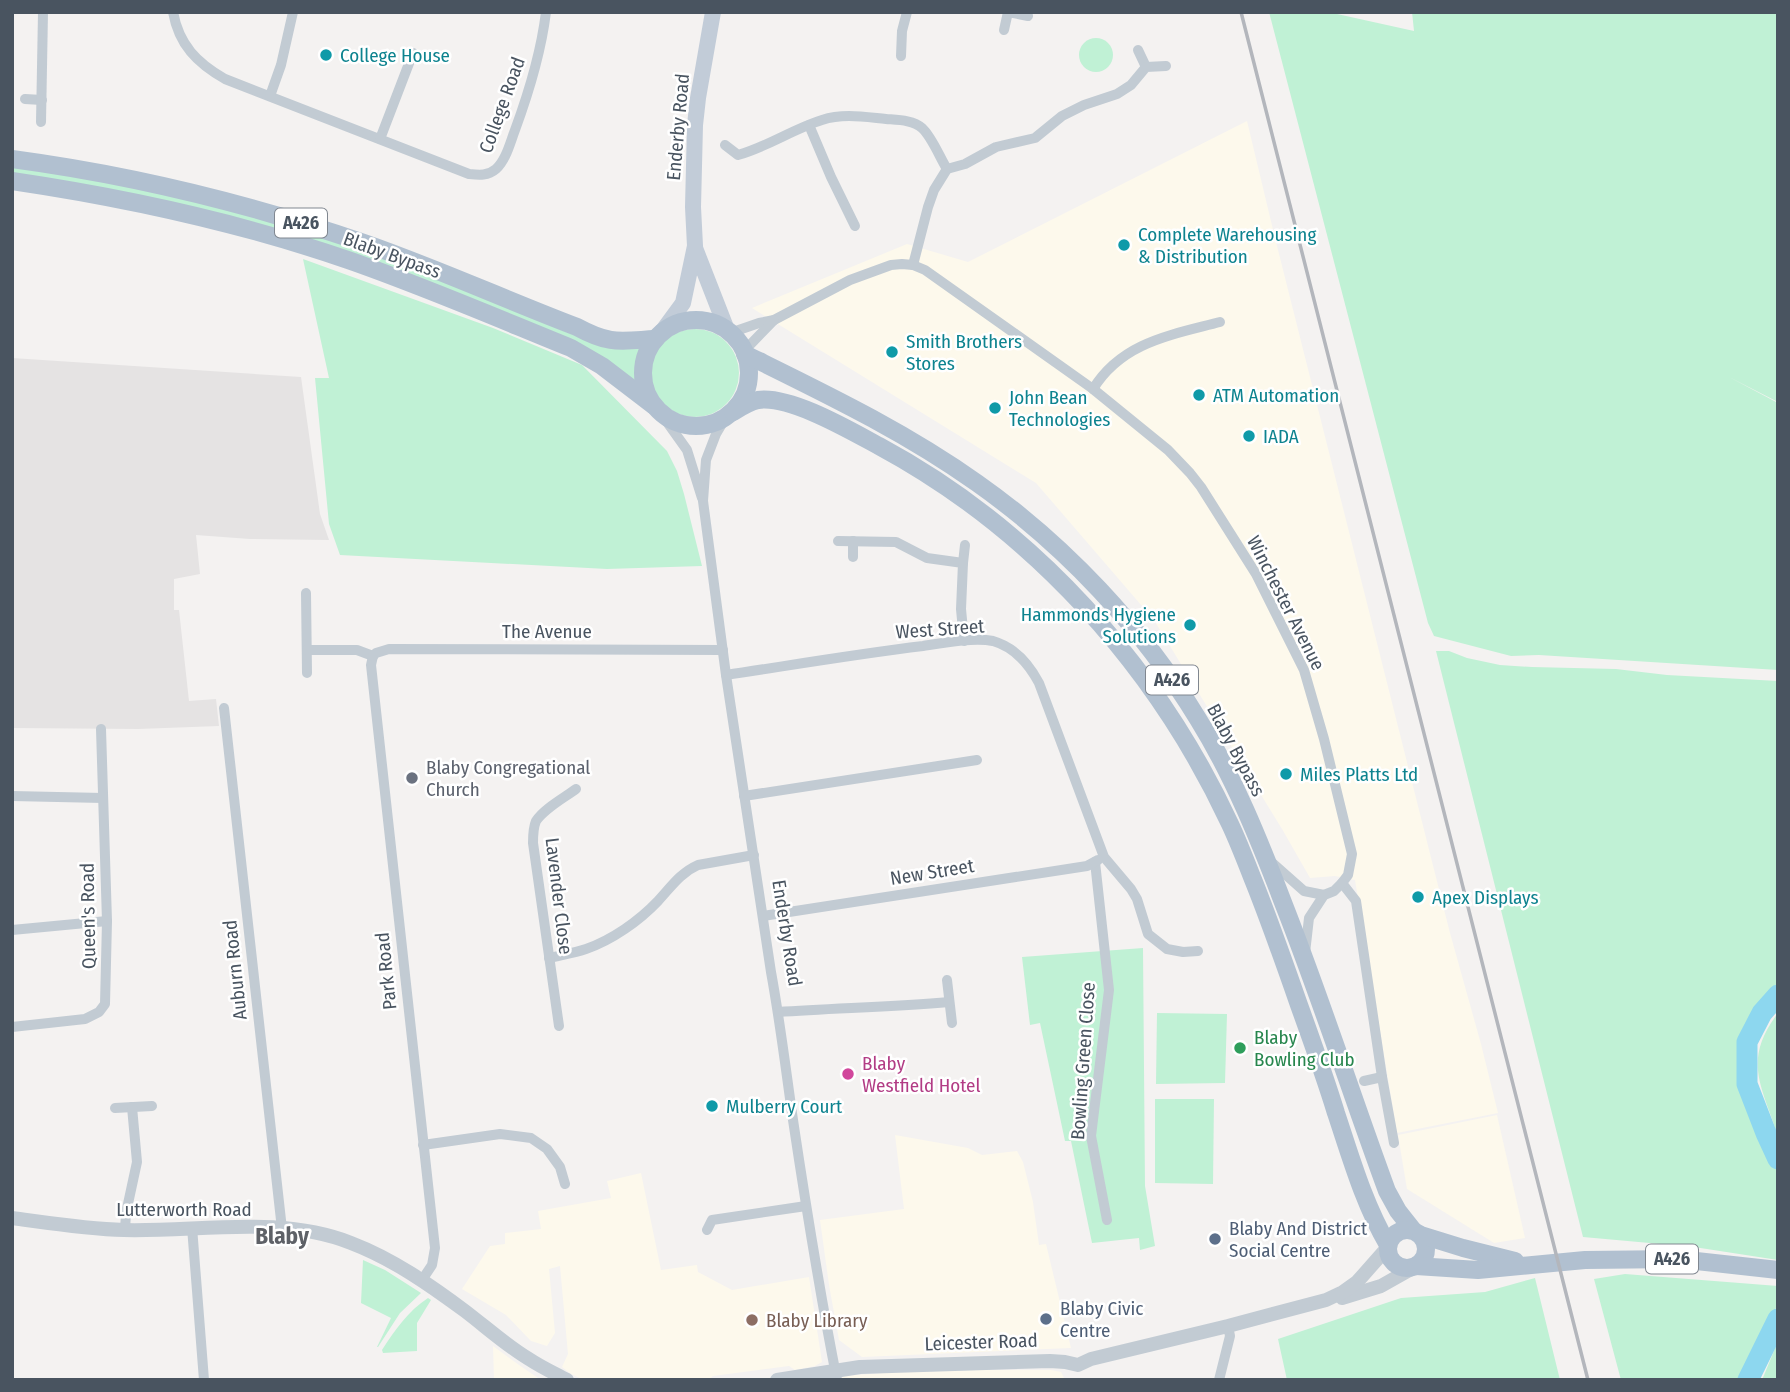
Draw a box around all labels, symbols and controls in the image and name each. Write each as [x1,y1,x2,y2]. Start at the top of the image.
place label: College House [340,44,450,67]
marker: College House [318,47,334,63]
street label: College Road [474,54,530,156]
street label: Enderby Road [662,73,694,181]
road number: A426 [275,208,327,238]
place label: Complete Warehousing & Distribution [1138,223,1316,268]
street label: Blaby Bypass [340,227,444,283]
marker: Complete Warehousing & Distribution [1116,237,1132,253]
place label: Smith Brothers Stores [906,330,1022,375]
marker: Smith Brothers Stores [884,344,900,360]
place label: ATM Automation [1213,384,1339,407]
place label: John Bean Technologies [1009,386,1110,431]
marker: ATM Automation [1191,387,1207,403]
marker: John Bean Technologies [987,400,1003,416]
place label: IADA [1263,425,1299,448]
marker: IADA [1241,428,1257,444]
street label: Winchester Avenue [1242,532,1330,674]
place label: Hammonds Hygiene Solutions [1021,603,1176,648]
street label: West Street [895,614,986,644]
marker: Hammonds Hygiene Solutions [1182,617,1198,633]
street label: The Avenue [502,620,592,643]
road number: A426 [1146,666,1198,694]
street label: Blaby Bypass [1202,700,1270,800]
place label: Blaby Congregational Church [426,756,590,801]
place label: Miles Platts Ltd [1300,763,1418,786]
marker: Miles Platts Ltd [1278,766,1294,782]
marker: Blaby Congregational Church [404,770,420,786]
street label: Lavender Close [540,836,578,956]
street label: New Street [888,854,976,890]
street label: Queen's Road [76,863,100,969]
street label: Enderby Road [767,878,807,988]
place label: Apex Displays [1432,886,1539,909]
marker: Apex Displays [1410,889,1426,905]
street label: Auburn Road [218,919,252,1021]
street label: Park Road [371,931,401,1011]
street label: Bowling Green Close [1066,981,1100,1141]
place label: Blaby Bowling Club [1254,1026,1355,1071]
marker: Blaby Bowling Club [1232,1040,1248,1056]
place label: Blaby Westfield Hotel [862,1052,980,1097]
marker: Blaby Westfield Hotel [840,1066,856,1082]
place label: Mulberry Court [726,1095,843,1118]
marker: Mulberry Court [704,1098,720,1114]
street label: Lutterworth Road [116,1198,252,1221]
place label: Blaby And District Social Centre [1229,1217,1368,1262]
district label: Blaby [255,1222,310,1250]
marker: Blaby And District Social Centre [1207,1231,1223,1247]
road number: A426 [1646,1244,1698,1274]
place label: Blaby Civic Centre [1060,1297,1143,1342]
place label: Blaby Library [766,1309,868,1332]
marker: Blaby Civic Centre [1038,1311,1054,1327]
marker: Blaby Library [744,1312,760,1328]
street label: Leicester Road [924,1329,1038,1355]

